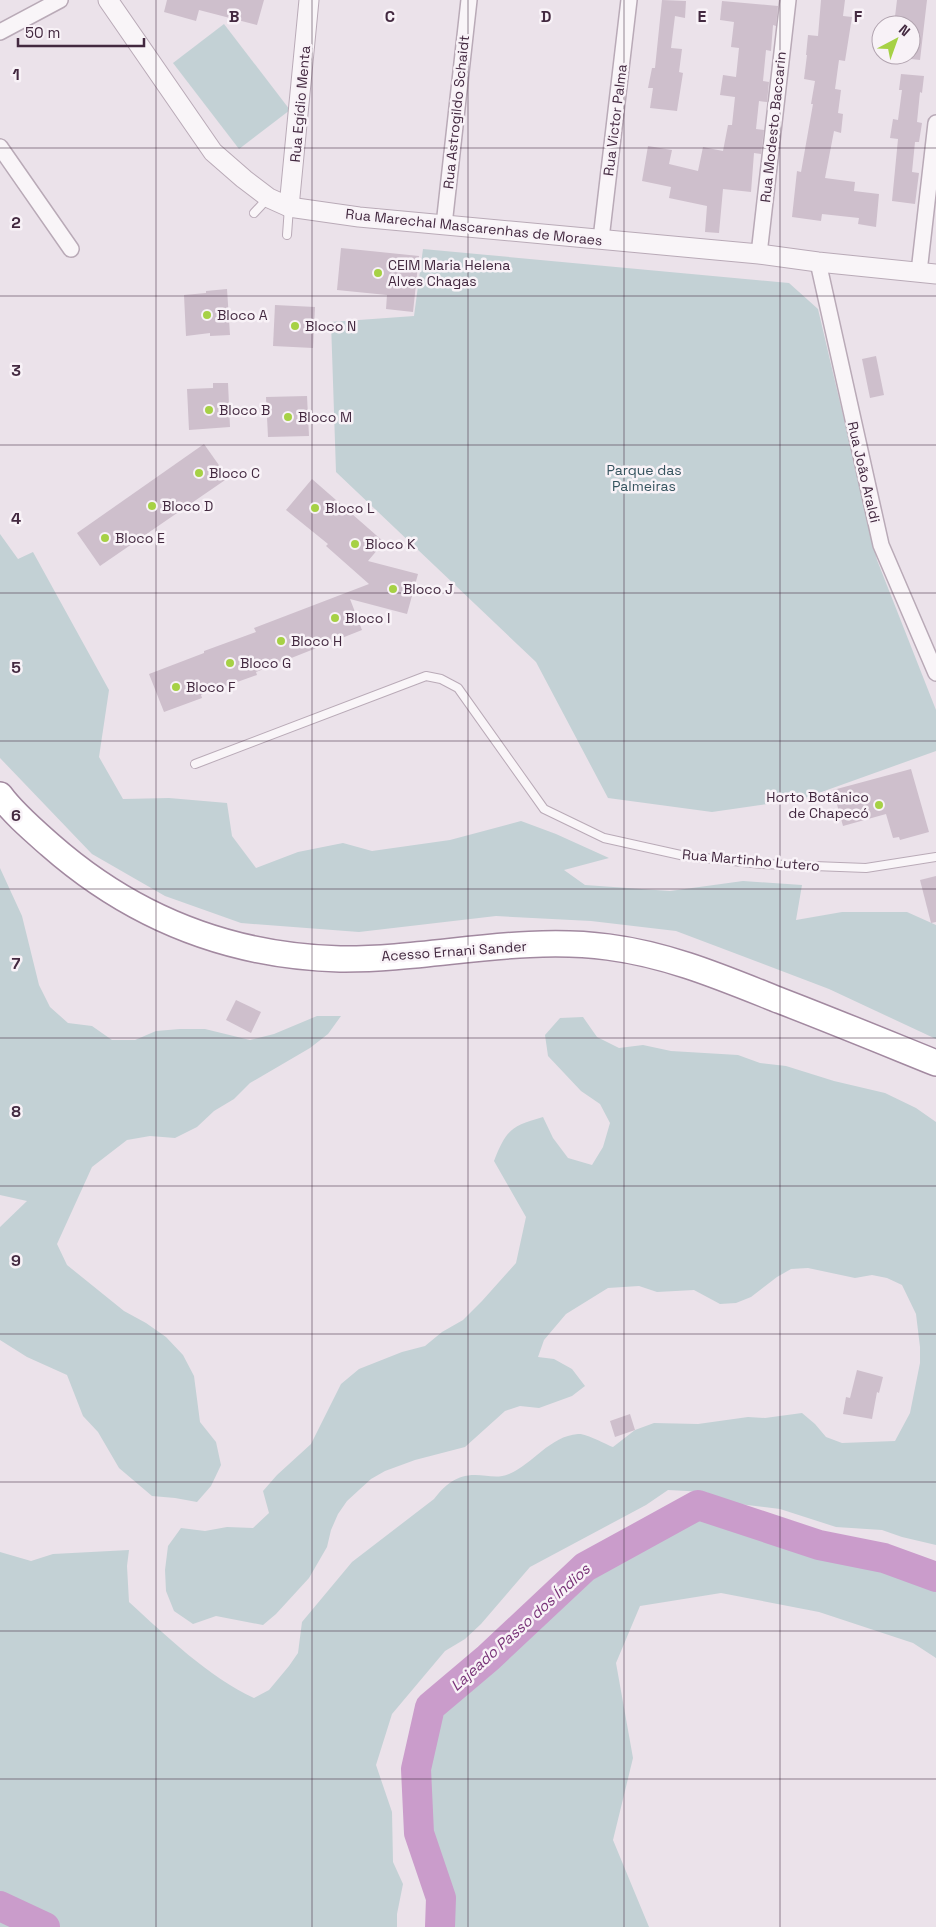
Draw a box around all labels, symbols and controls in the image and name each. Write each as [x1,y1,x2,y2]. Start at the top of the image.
text: B [229,6,239,27]
text: C [385,6,395,27]
text: D [541,6,551,27]
text: E [698,6,707,27]
text: F [854,6,863,27]
scale bar [18,15,144,47]
north arrow [871,15,921,65]
text: N [895,20,914,40]
text: 50 m [25,23,60,42]
street label: Rua Astrogildo Schaidt [439,34,473,190]
street label: Rua Egídio Menta [286,45,314,163]
street label: Rua Modesto Baccarin [756,50,790,204]
street label: Rua Victor Palma [599,63,631,177]
text: 1 [12,64,20,85]
street label: Rua Marechal Mascarenhas de Moraes [345,205,603,249]
text: 2 [11,212,21,233]
place label: CEIM Maria Helena Alves Chagas [388,256,510,290]
marker: CEIM Maria Helena Alves Chagas [372,267,384,279]
place label: Bloco A [217,306,268,324]
marker: Bloco A [201,309,213,321]
place label: Bloco N [305,317,356,335]
marker: Bloco N [289,320,301,332]
text: 3 [11,360,21,381]
place label: Bloco B [219,401,270,419]
marker: Bloco B [203,404,215,416]
place label: Bloco M [298,408,352,426]
marker: Bloco M [282,411,294,423]
street label: Rua João Araldi [844,420,884,524]
park label: Parque das Palmeiras [606,461,682,495]
place label: Bloco C [209,464,260,482]
marker: Bloco C [193,467,205,479]
place label: Bloco D [162,497,213,515]
place label: Bloco L [325,499,375,517]
marker: Bloco D [146,500,158,512]
marker: Bloco L [309,502,321,514]
text: 4 [11,508,21,529]
place label: Bloco E [115,529,165,547]
marker: Bloco E [99,532,111,544]
place label: Bloco K [365,535,416,553]
marker: Bloco K [349,538,361,550]
place label: Bloco J [403,580,453,598]
marker: Bloco J [387,583,399,595]
place label: Bloco I [345,609,390,627]
marker: Bloco I [329,612,341,624]
place label: Bloco H [291,632,342,650]
marker: Bloco H [275,635,287,647]
place label: Bloco G [240,654,291,672]
text: 5 [11,657,21,678]
marker: Bloco G [224,657,236,669]
place label: Bloco F [186,678,236,696]
marker: Bloco F [170,681,182,693]
place label: Horto Botânico de Chapecó [766,788,869,822]
marker: Horto Botânico de Chapecó [873,799,885,811]
text: 6 [11,805,21,826]
street label: Rua Martinho Lutero [681,845,821,875]
street label: Acesso Ernani Sander [381,937,527,965]
text: 7 [12,953,21,974]
text: 8 [11,1101,21,1122]
text: 9 [11,1250,21,1271]
water label: Lajeado Passo dos Índios [446,1559,594,1695]

